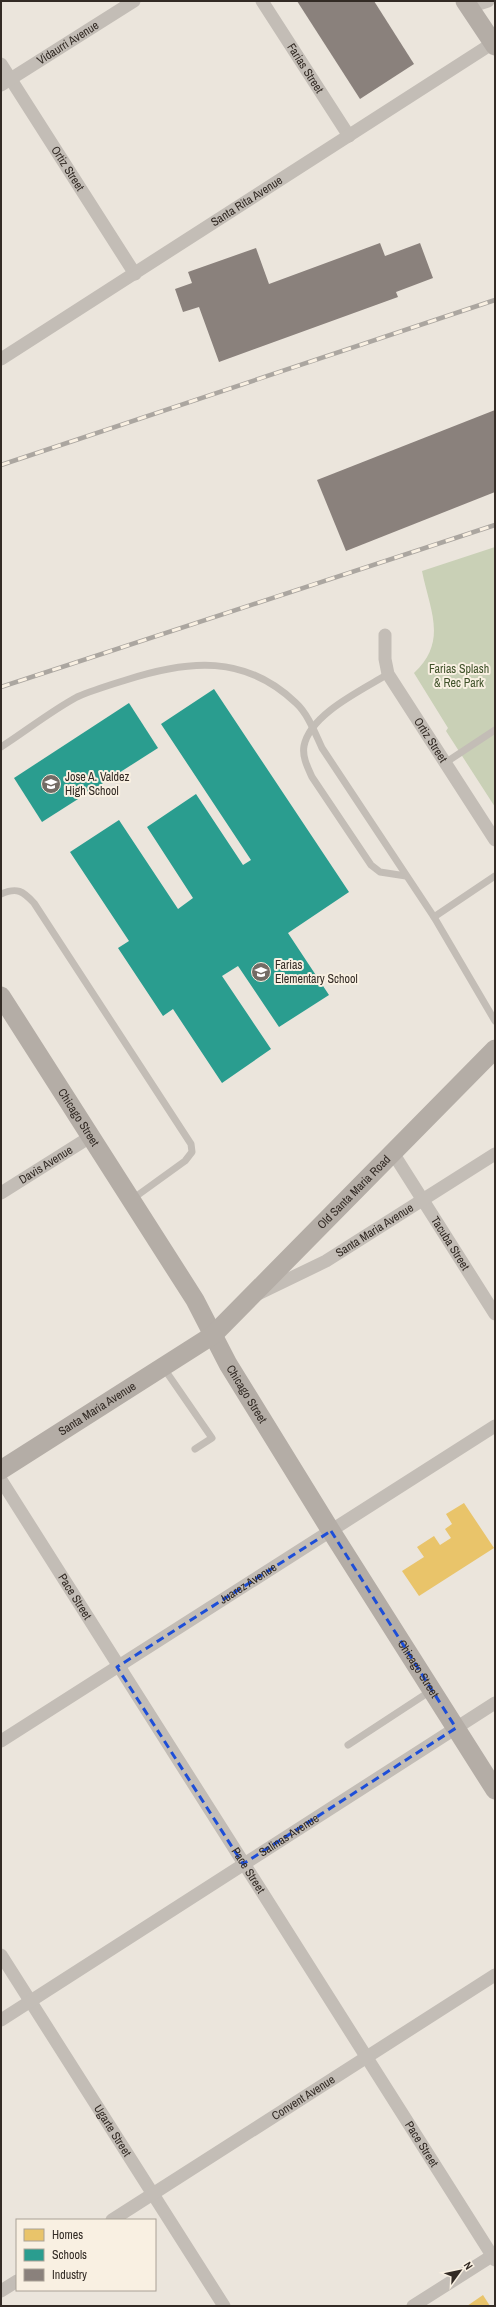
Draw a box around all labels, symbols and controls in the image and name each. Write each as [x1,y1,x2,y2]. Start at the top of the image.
street label: Vidaurri Avenue [34,17,102,68]
street label: Farias Street [283,40,328,97]
street label: Ortiz Street [47,143,88,194]
street label: Santa Rita Avenue [208,172,286,230]
park label: Farias Splash & Rec Park [429,661,489,691]
street label: Ortiz Street [410,715,451,766]
place label: Jose A. Valdez High School [65,769,129,799]
school or university icon: Jose A. Valdez High School [40,773,62,795]
place label: Farias Elementary School [275,957,358,987]
school or university icon: Farias Elementary School [250,961,272,983]
street label: Chicago Street [54,1085,103,1150]
street label: Davis Avenue [16,1142,76,1188]
street label: Old Santa Maria Road [314,1152,394,1233]
street label: Santa Maria Avenue [333,1200,416,1261]
street label: Tacuba Street [427,1213,473,1274]
street label: Chicago Street [222,1362,271,1427]
street label: Santa Maria Avenue [55,1378,139,1439]
street label: Juarez Avenue [216,1559,280,1608]
street label: Pace Street [54,1571,96,1623]
street label: Chicago Street [394,1637,443,1701]
street label: Salinas Avenue [256,1810,322,1860]
street label: Pace Street [228,1844,269,1897]
street label: Convent Avenue [269,2071,338,2124]
street label: Ugarte Street [90,2102,135,2160]
street label: Pace Street [401,2118,442,2170]
legend [16,2219,156,2291]
text: Homes [52,2227,83,2243]
text: Schools [52,2247,87,2263]
north arrow [440,2251,480,2291]
text: N [461,2259,476,2272]
text: Industry [52,2267,87,2283]

